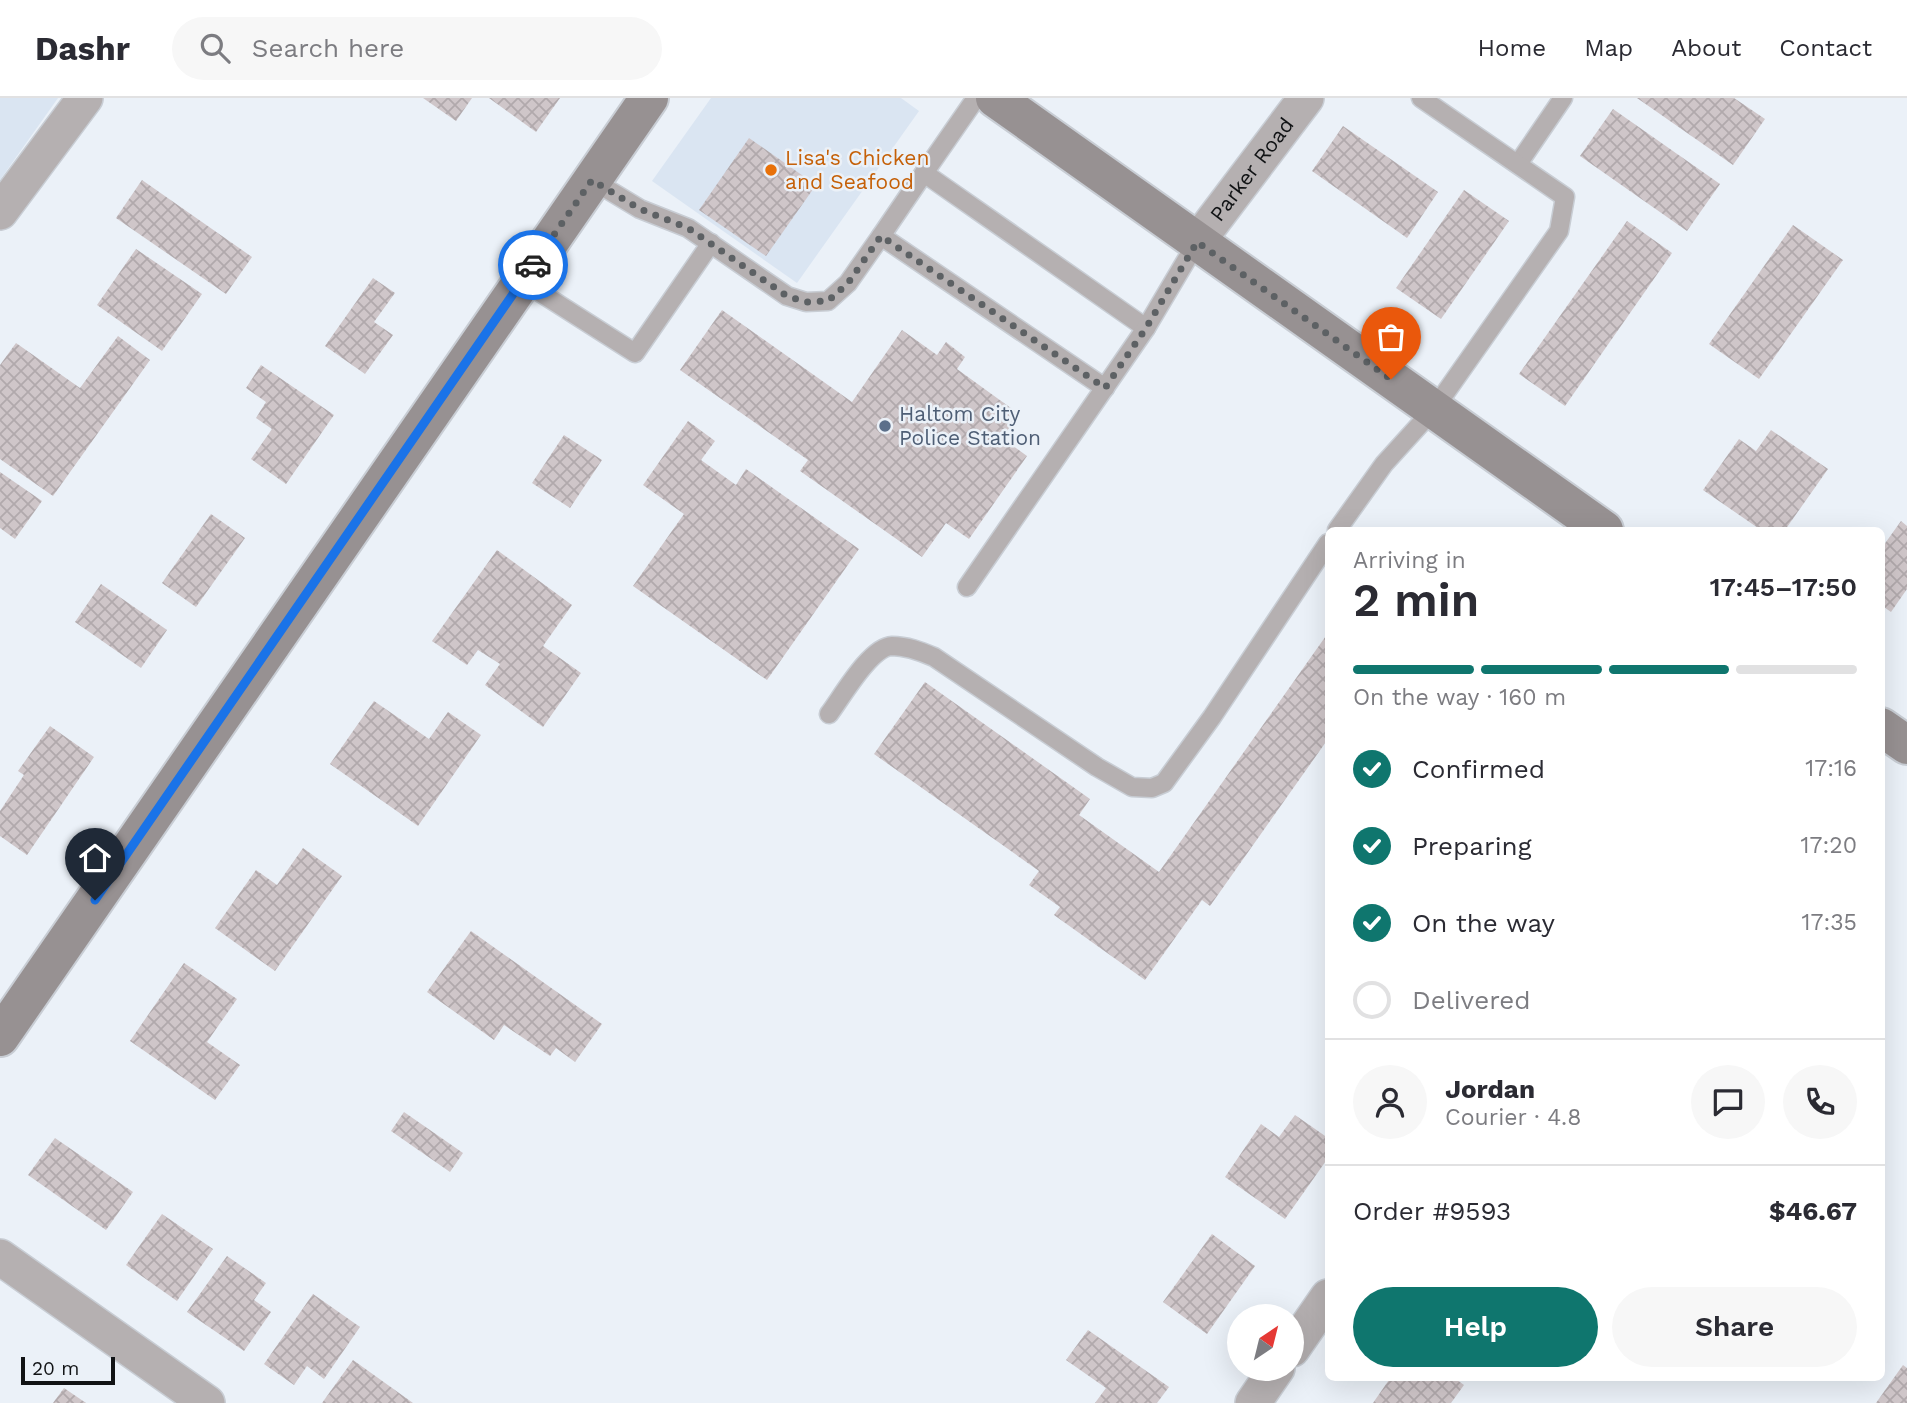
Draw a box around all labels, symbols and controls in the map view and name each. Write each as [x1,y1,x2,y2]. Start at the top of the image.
search box [172,17,662,80]
text: Dashr [35,29,130,68]
icon: search [196,29,234,67]
text: Search here [252,33,404,63]
text: Home [1478,34,1546,62]
text: Map [1584,34,1633,62]
text: About [1671,34,1741,62]
text: Contact [1779,34,1872,62]
street label: Parker Road [1204,112,1299,226]
place label: Lisa's Chicken and Seafood [785,145,929,194]
marker: Lisa's Chicken and Seafood [763,162,779,178]
courier [498,230,568,300]
icon: car [514,246,552,284]
pin [1361,307,1421,379]
icon: bag [1372,318,1410,356]
place label: Haltom City Police Station [899,401,1041,450]
marker: Haltom City Police Station [877,418,893,434]
text: Arriving in [1353,547,1466,574]
text: 17:45–17:50 [1710,572,1857,602]
text: 2 min [1353,573,1479,627]
text: On the way · 160 m [1353,684,1566,711]
icon: check [1353,750,1391,788]
text: Confirmed [1412,754,1545,784]
text: 17:16 [1805,755,1857,782]
icon: check [1353,827,1391,865]
pin [65,828,125,900]
text: Preparing [1412,831,1532,861]
text: 17:20 [1801,832,1857,859]
icon: home [76,839,114,877]
icon: check [1353,904,1391,942]
text: On the way [1412,908,1555,938]
text: 17:35 [1802,909,1857,936]
text: Delivered [1412,985,1531,1015]
button: person [1353,1065,1427,1139]
button: chat [1691,1065,1765,1139]
button: phone [1783,1065,1857,1139]
text: Jordan [1445,1074,1535,1104]
text: Courier · 4.8 [1445,1104,1581,1131]
text: Order #9593 [1353,1196,1511,1226]
text: $46.67 [1769,1196,1857,1226]
button: Help [1353,1287,1598,1367]
button: Share [1612,1287,1857,1367]
north arrow [1227,1304,1304,1381]
map controls [1227,1304,1304,1381]
scale bar [21,1354,116,1386]
text: 20 m [32,1357,79,1380]

